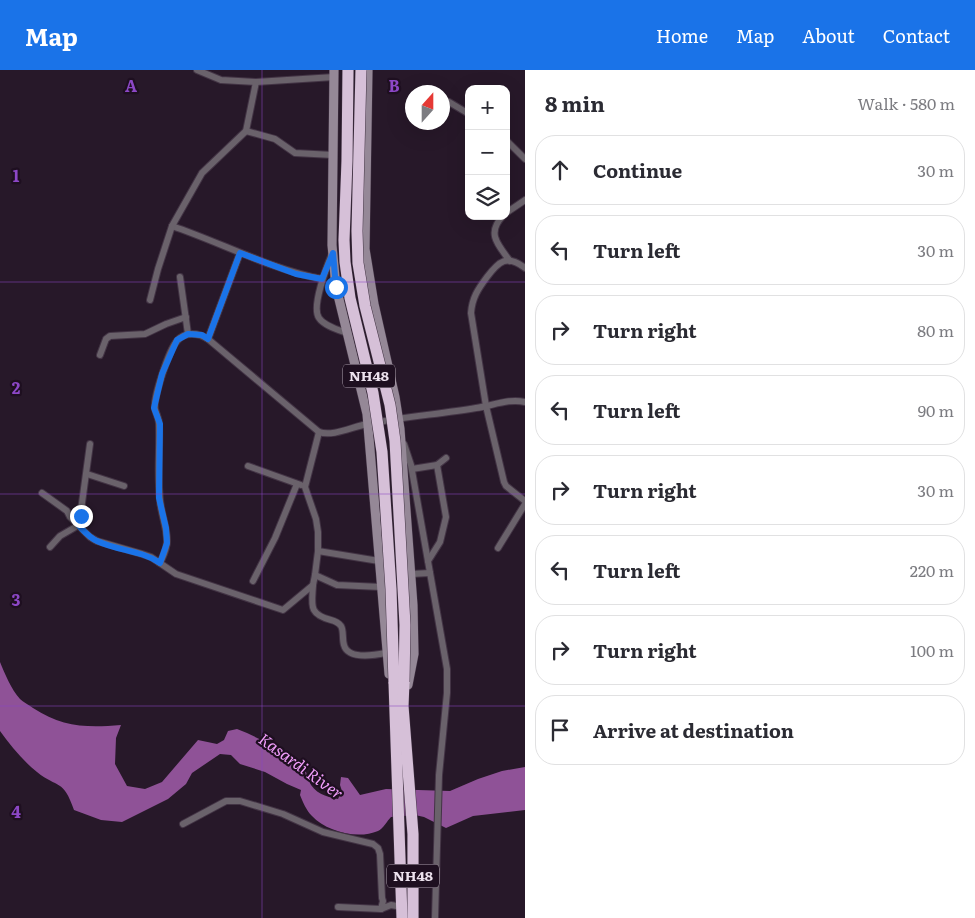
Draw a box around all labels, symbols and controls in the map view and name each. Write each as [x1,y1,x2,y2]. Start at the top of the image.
text: Map [25,18,78,53]
text: Home [656,22,708,49]
text: Map [736,22,774,49]
text: About [802,22,855,49]
text: Contact [883,22,950,49]
text: A [125,73,137,97]
text: B [388,73,400,97]
north arrow [405,85,450,130]
map controls [465,85,510,220]
button: + [465,85,510,130]
text: 8 min [545,87,605,118]
text: Walk · 580 m [857,91,955,115]
button: − [465,130,510,175]
icon: ahead [546,156,574,184]
text: Continue [593,156,682,184]
text: 30 m [917,158,954,182]
text: 1 [13,163,20,187]
button: layers [465,175,510,220]
icon: left [546,236,574,264]
text: Turn left [593,236,680,264]
text: 30 m [917,238,954,262]
route start [325,276,348,299]
icon: right [546,316,574,344]
text: Turn right [593,316,697,344]
text: 80 m [917,318,954,342]
road number: NH48 [343,364,395,388]
text: 2 [12,375,21,399]
icon: left [546,396,574,424]
text: Turn left [593,396,680,424]
text: 90 m [918,398,954,422]
icon: right [546,476,574,504]
text: Turn right [593,476,697,504]
text: 30 m [917,478,954,502]
route end [70,505,93,528]
icon: left [546,556,574,584]
text: Turn left [593,556,680,584]
text: 220 m [910,558,954,582]
text: 3 [12,587,21,611]
icon: right [546,636,574,664]
text: Turn right [593,636,697,664]
text: 100 m [910,638,954,662]
icon: arrive [546,716,574,744]
text: Arrive at destination [593,716,794,744]
water label: Kasardi River [254,726,349,804]
text: 4 [11,799,21,823]
road number: NH48 [387,864,439,888]

